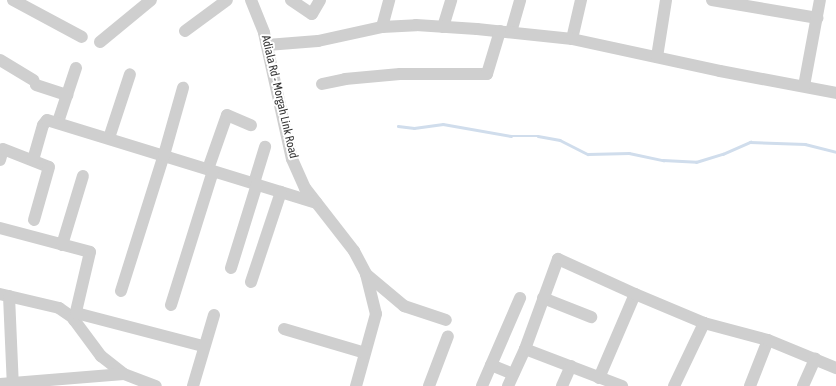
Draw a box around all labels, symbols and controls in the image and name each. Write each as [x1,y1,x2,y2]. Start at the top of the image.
street label: Adiala Rd - Morgah Link Road [258,34,300,160]

